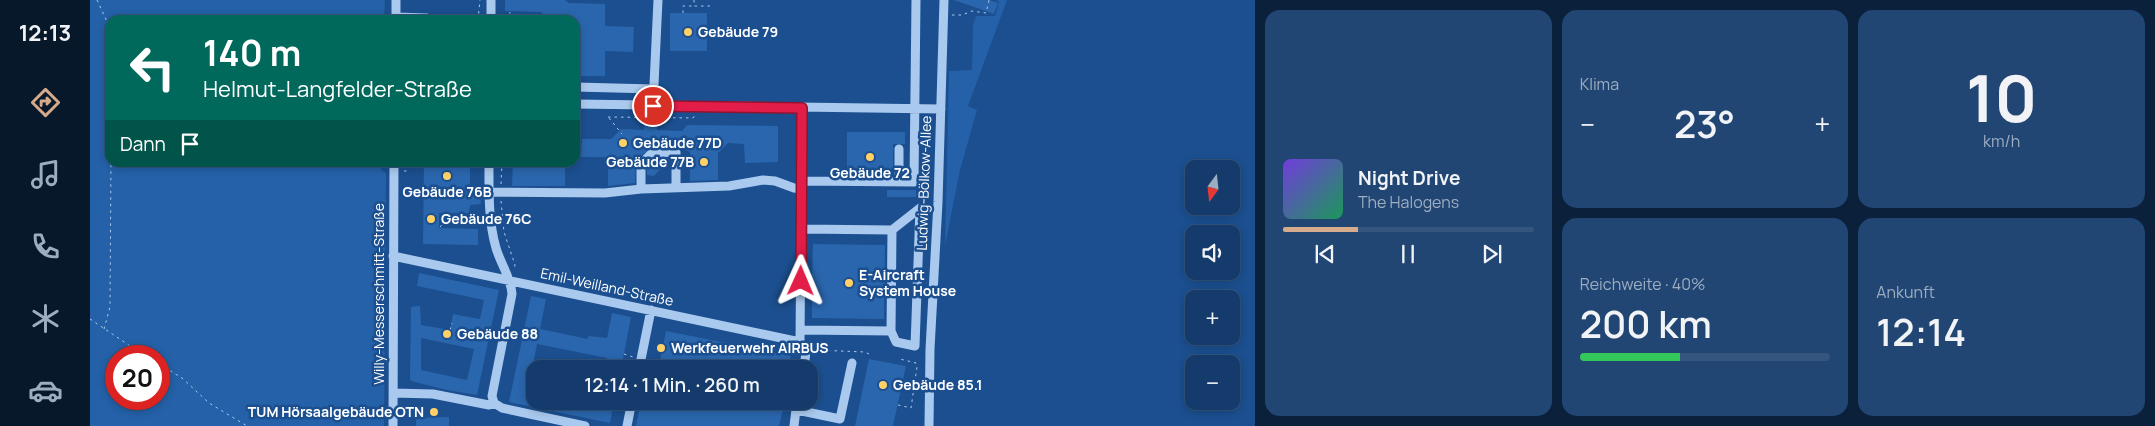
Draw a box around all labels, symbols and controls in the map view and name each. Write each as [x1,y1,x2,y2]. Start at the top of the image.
text: 12:13 [19,18,71,48]
place label: Gebäude 79 [698,22,778,41]
marker: Gebäude 79 [682,26,694,38]
text: 140 m [203,29,301,77]
icon: left [120,35,185,100]
text: 10 [1966,53,2037,142]
text: Klima [1580,73,1619,95]
text: Helmut-Langfelder-Straße [203,74,472,104]
icon: directions [28,85,63,120]
pin [632,85,674,127]
icon: arrive [639,92,667,120]
text: 23° [1674,97,1735,149]
text: − [1580,105,1595,143]
text: + [1814,105,1830,143]
street label: Ludwig-Bölkow-Allee [912,115,935,251]
icon: arrive [176,130,204,158]
text: km/h [1983,130,2020,152]
text: Dann [120,131,166,157]
place label: Gebäude 77D [633,133,722,152]
marker: Gebäude 77D [617,137,629,149]
marker: Gebäude 72 [864,151,876,163]
place label: Gebäude 77B [606,152,694,171]
marker: Gebäude 77B [698,156,710,168]
icon: music [28,157,63,192]
north arrow [1185,160,1240,215]
map controls [1185,160,1240,410]
place label: Gebäude 72 [830,163,910,182]
text: Night Drive [1358,165,1460,191]
marker: Gebäude 76B [441,170,453,182]
place label: Gebäude 76B [403,182,492,201]
text: The Halogens [1358,191,1459,213]
street label: Willy-Messerschmitt-Straße [369,203,388,385]
place label: Gebäude 76C [441,209,532,228]
marker: Gebäude 76C [425,213,437,225]
button: sound [1185,225,1240,280]
icon: phone [28,229,63,264]
icon: previous [1311,240,1339,268]
icon: pause [1394,240,1422,268]
icon: next [1478,240,1506,268]
position arrow [774,254,826,306]
street label: Emil-Weilland-Straße [539,263,675,310]
place label: E-Aircraft System House [859,265,956,300]
text: Reichweite · 40% [1580,273,1705,295]
marker: E-Aircraft System House [843,277,855,289]
text: Ankunft [1876,281,1935,303]
button: + [1185,290,1240,345]
text: 200 km [1580,297,1712,349]
icon: climate [28,301,63,336]
text: 12:14 [1876,305,1966,357]
place label: Gebäude 88 [457,324,538,343]
marker: Gebäude 88 [441,328,453,340]
place label: Werkfeuerwehr AIRBUS [671,338,828,357]
marker: Werkfeuerwehr AIRBUS [655,342,667,354]
speed limit sign: 20 [105,345,170,410]
button: − [1185,355,1240,410]
text: 12:14 · 1 Min. · 260 m [584,372,760,398]
icon: car [28,373,63,408]
place label: Gebäude 85.1 [893,375,982,394]
marker: Gebäude 85.1 [877,379,889,391]
place label: TUM Hörsaalgebäude OTN [248,402,424,421]
marker: TUM Hörsaalgebäude OTN [428,406,440,418]

